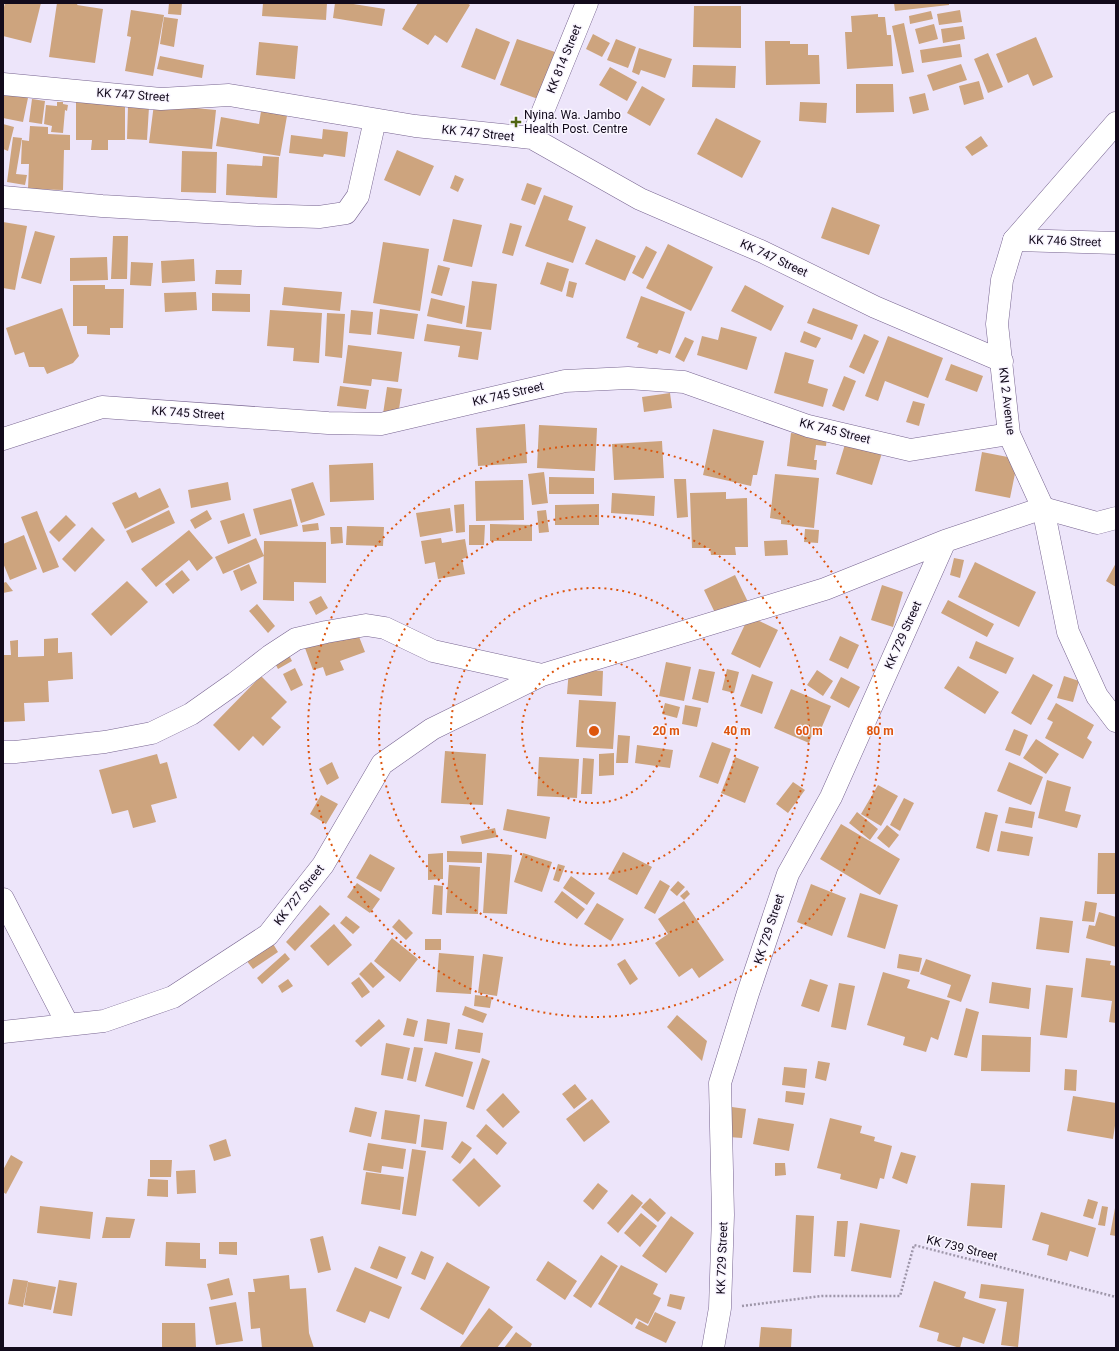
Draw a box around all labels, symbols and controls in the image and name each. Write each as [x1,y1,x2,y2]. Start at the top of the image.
street label: KK 814 Street [544,23,584,95]
street label: KK 747 Street [96,85,170,105]
place label: Nyina. Wa. Jambo Health Post. Centre [524,108,628,136]
marker: Nyina. Wa. Jambo Health Post. Centre [511,117,521,127]
street label: KK 747 Street [441,122,515,144]
street label: KK 746 Street [1028,233,1102,249]
street label: KK 747 Street [738,236,810,280]
street label: KN 2 Avenue [996,366,1018,436]
street label: KK 745 Street [471,379,545,409]
street label: KK 745 Street [151,403,225,423]
street label: KK 745 Street [798,415,872,447]
street label: KK 729 Street [882,599,924,671]
centre of rings [587,724,601,738]
text: 20 m [652,724,680,738]
text: 40 m [723,724,751,738]
text: 60 m [795,724,823,738]
text: 80 m [866,724,894,738]
street label: KK 727 Street [271,862,327,928]
street label: KK 729 Street [751,892,787,966]
street label: KK 729 Street [714,1221,730,1295]
street label: KK 739 Street [925,1232,999,1264]

